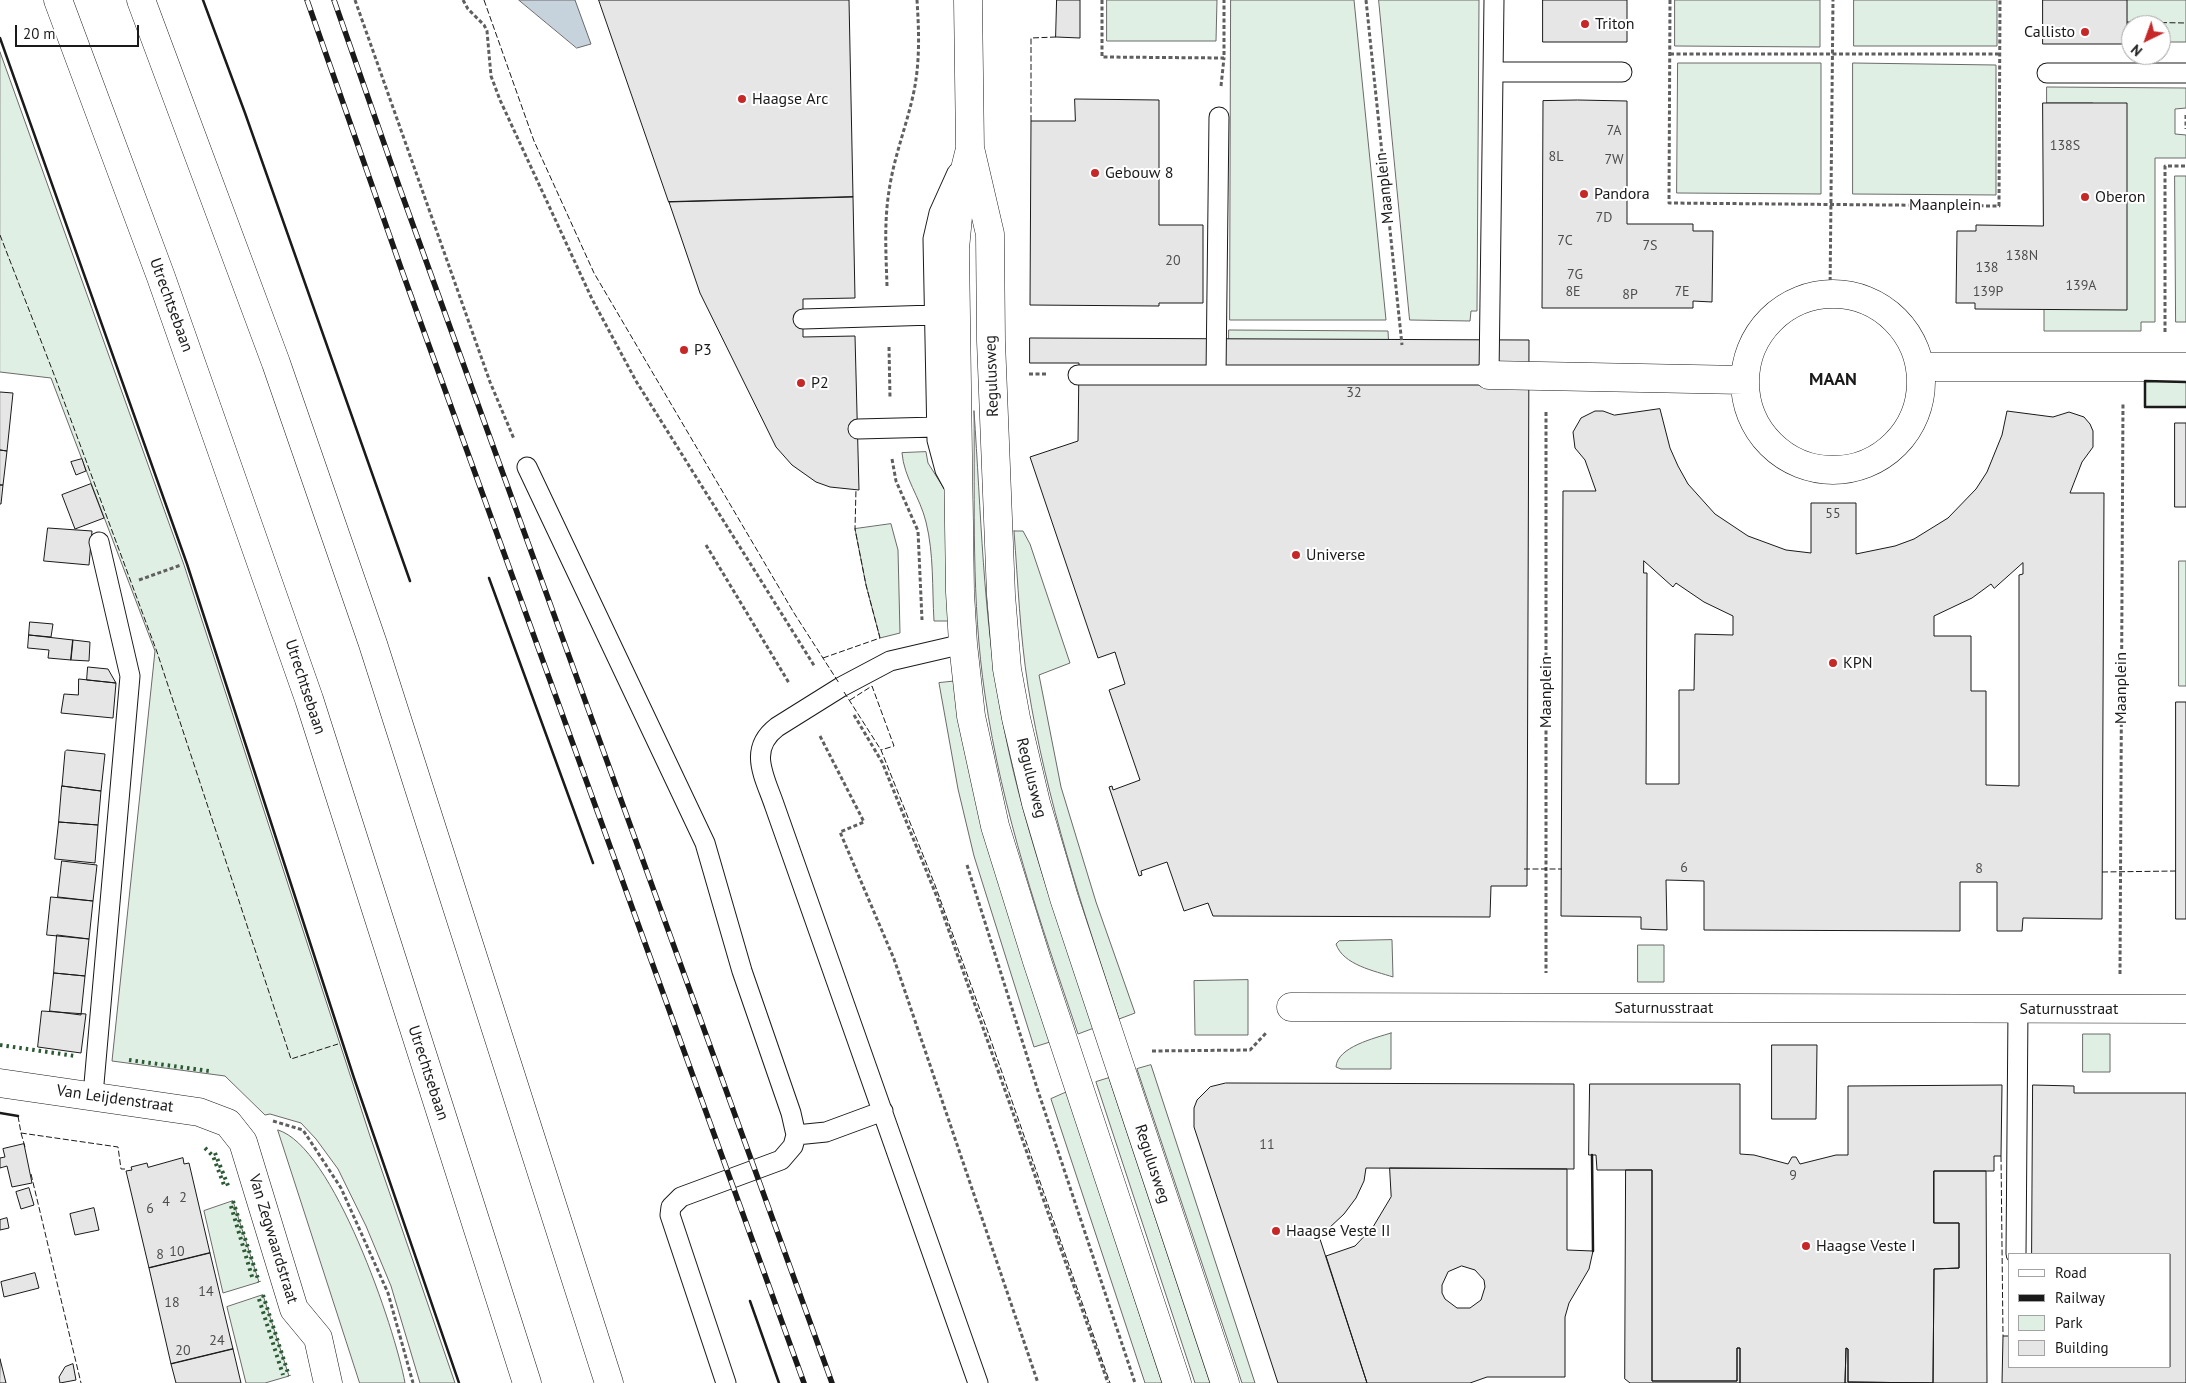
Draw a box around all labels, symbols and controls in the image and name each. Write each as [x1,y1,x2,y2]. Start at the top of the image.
place label: Triton [1595,14,1635,34]
scale bar [18,15,141,47]
north arrow [2121,15,2171,65]
marker: Triton [1579,18,1591,30]
place label: Callisto [2024,22,2075,42]
text: 20 m [23,24,56,43]
marker: Callisto [2079,26,2091,38]
text: N [2127,41,2146,60]
place label: Haagse Arc [752,89,828,109]
marker: Haagse Arc [736,93,748,105]
house number: 7A [1606,123,1622,139]
house number: 138S [2050,138,2080,154]
house number: 8L [1549,149,1563,165]
street label: Maanplein [1372,151,1398,225]
house number: 7W [1604,152,1624,168]
place label: Gebouw 8 [1105,163,1174,183]
marker: Gebouw 8 [1089,167,1101,179]
place label: Pandora [1594,184,1650,204]
place label: Oberon [2095,187,2145,207]
marker: Pandora [1578,188,1590,200]
marker: Oberon [2079,191,2091,203]
street label: Maanplein [1909,195,1981,215]
house number: 7D [1596,210,1612,226]
house number: 7C [1557,233,1573,249]
house number: 7S [1642,238,1658,254]
house number: 138N [2006,248,2038,264]
house number: 20 [1165,253,1181,269]
street label: Utrechtsebaan [145,255,197,355]
house number: 138 [1976,260,1998,276]
house number: 7G [1567,267,1583,283]
house number: 139A [2065,278,2097,294]
house number: 8E [1565,284,1581,300]
house number: 7E [1674,284,1690,300]
house number: 139P [1973,284,2003,300]
house number: 8P [1622,287,1638,303]
street label: Regulusweg [981,335,1003,417]
place label: P3 [694,340,712,360]
marker: P3 [678,344,690,356]
district label: MAAN [1809,369,1857,391]
place label: P2 [811,373,829,393]
marker: P2 [795,377,807,389]
house number: 32 [1346,385,1362,401]
house number: 55 [1825,506,1841,522]
place label: Universe [1306,545,1365,565]
marker: Universe [1290,549,1302,561]
street label: Utrechtsebaan [281,637,329,737]
street label: Maanplein [2111,652,2131,724]
place label: KPN [1843,653,1872,673]
street label: Maanplein [1536,656,1556,728]
marker: KPN [1827,657,1839,669]
street label: Regulusweg [1012,736,1050,820]
house number: 6 [1680,860,1688,876]
house number: 8 [1975,861,1983,877]
street label: Saturnusstraat [1615,998,1713,1018]
street label: Saturnusstraat [2020,999,2118,1019]
street label: Utrechtsebaan [404,1023,452,1123]
street label: Van Leijdenstraat [55,1081,175,1117]
street label: Regulusweg [1130,1122,1174,1206]
house number: 11 [1259,1137,1275,1153]
house number: 9 [1789,1168,1797,1184]
street label: Van Zegwaardstraat [244,1172,302,1306]
house number: 2 [179,1190,187,1206]
house number: 4 [162,1194,170,1210]
house number: 6 [146,1201,154,1217]
place label: Haagse Veste II [1286,1221,1390,1241]
marker: Haagse Veste II [1270,1225,1282,1237]
place label: Haagse Veste I [1816,1236,1916,1256]
marker: Haagse Veste I [1800,1240,1812,1252]
house number: 10 [169,1244,185,1260]
house number: 8 [156,1247,164,1263]
legend [2008,1253,2171,1368]
text: Road [2055,1263,2087,1282]
house number: 14 [198,1284,214,1300]
text: Railway [2055,1288,2105,1307]
house number: 18 [164,1295,180,1311]
text: Park [2055,1313,2083,1332]
house number: 24 [209,1333,225,1349]
text: Building [2055,1338,2109,1357]
house number: 20 [175,1343,191,1359]

